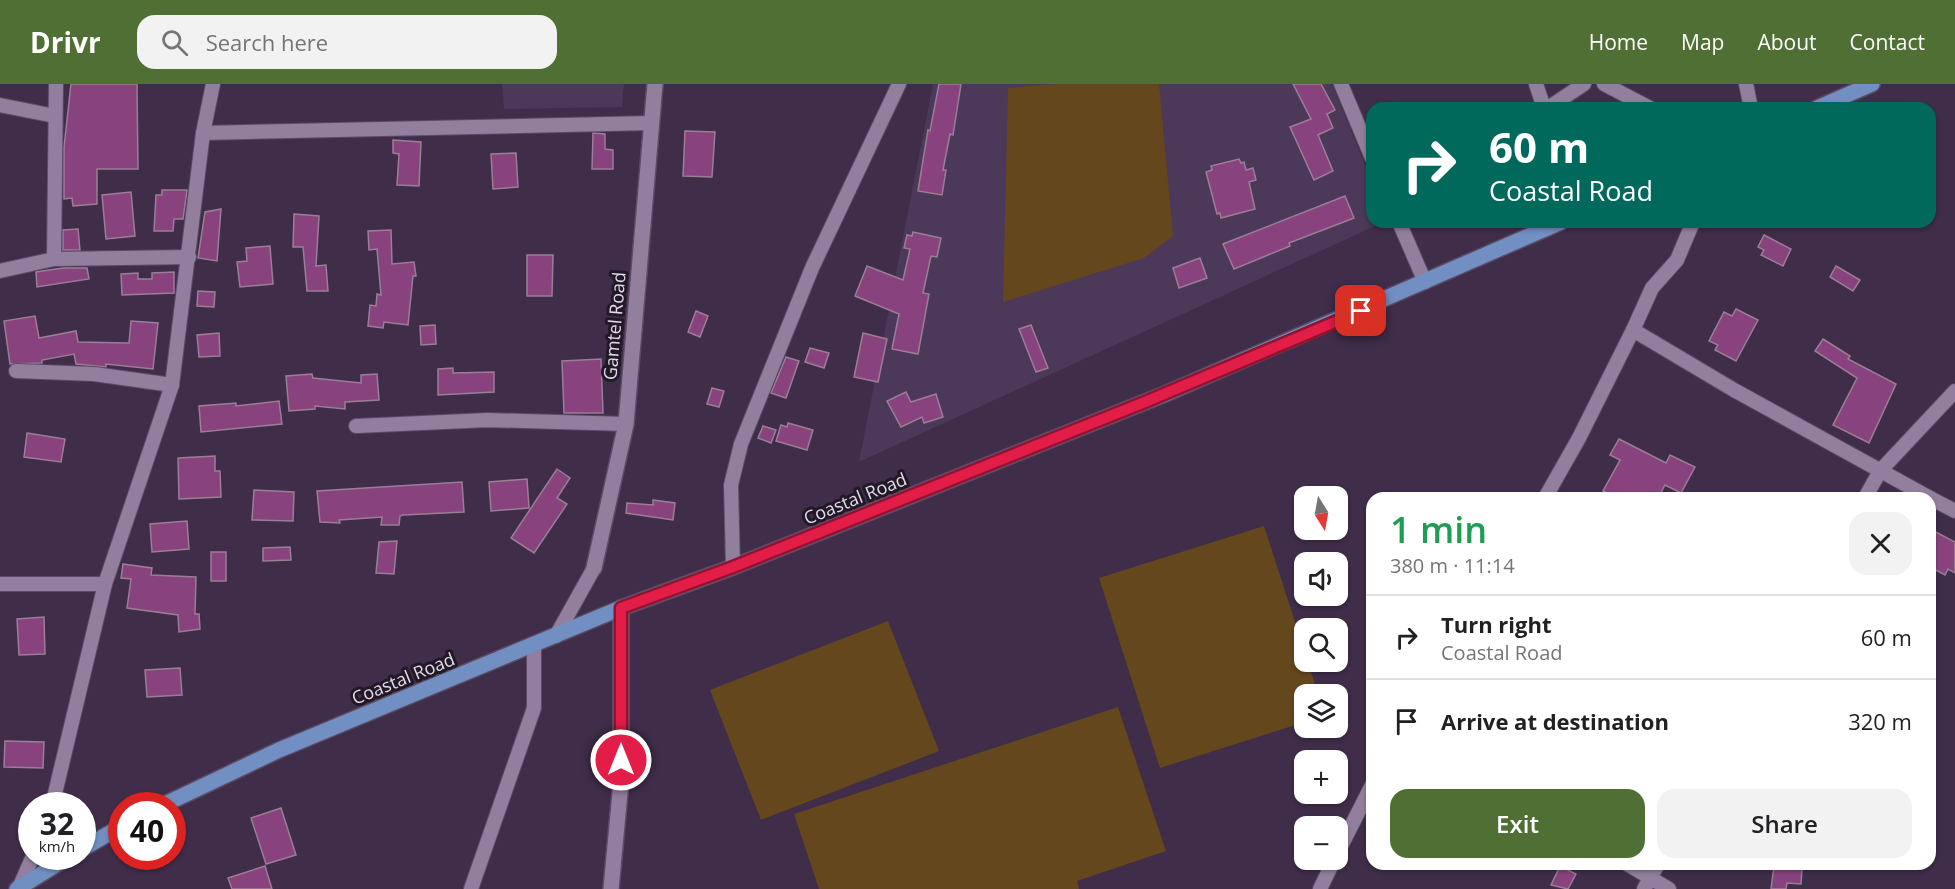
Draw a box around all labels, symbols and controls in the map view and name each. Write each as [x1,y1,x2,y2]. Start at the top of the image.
search box [137,15,557,69]
text: Drivr [30,23,101,61]
icon: search [158,26,191,59]
text: Search here [206,27,328,57]
text: Home [1589,28,1648,56]
text: Map [1681,28,1724,56]
text: About [1757,28,1817,56]
text: Contact [1850,28,1925,56]
text: 60 m [1489,118,1589,175]
icon: right [1390,126,1468,204]
text: Coastal Road [1489,172,1653,209]
street label: Gamtel Road [597,271,631,381]
pin [1335,285,1386,336]
icon: arrive [1344,294,1377,327]
street label: Coastal Road [800,466,910,530]
north arrow [1294,486,1348,540]
map controls [1294,486,1348,870]
text: 1 min [1390,505,1487,554]
button: close [1849,512,1912,575]
button: sound [1294,552,1348,606]
text: 380 m · 11:14 [1390,552,1515,579]
text: Turn right [1441,609,1552,639]
button: search [1294,618,1348,672]
icon: right [1390,621,1423,654]
text: 60 m [1861,622,1912,652]
text: Coastal Road [1441,639,1562,666]
street label: Coastal Road [348,646,458,710]
button: layers [1294,684,1348,738]
icon: arrive [1390,705,1423,738]
text: Arrive at destination [1441,706,1669,736]
text: 320 m [1848,706,1912,736]
position arrow [589,728,653,792]
button: + [1294,750,1348,804]
button: Exit [1390,789,1645,858]
button: Share [1657,789,1912,858]
speed limit sign: 40 [108,792,186,870]
text: 32 [40,803,74,844]
button: − [1294,816,1348,870]
text: km/h [39,836,75,856]

